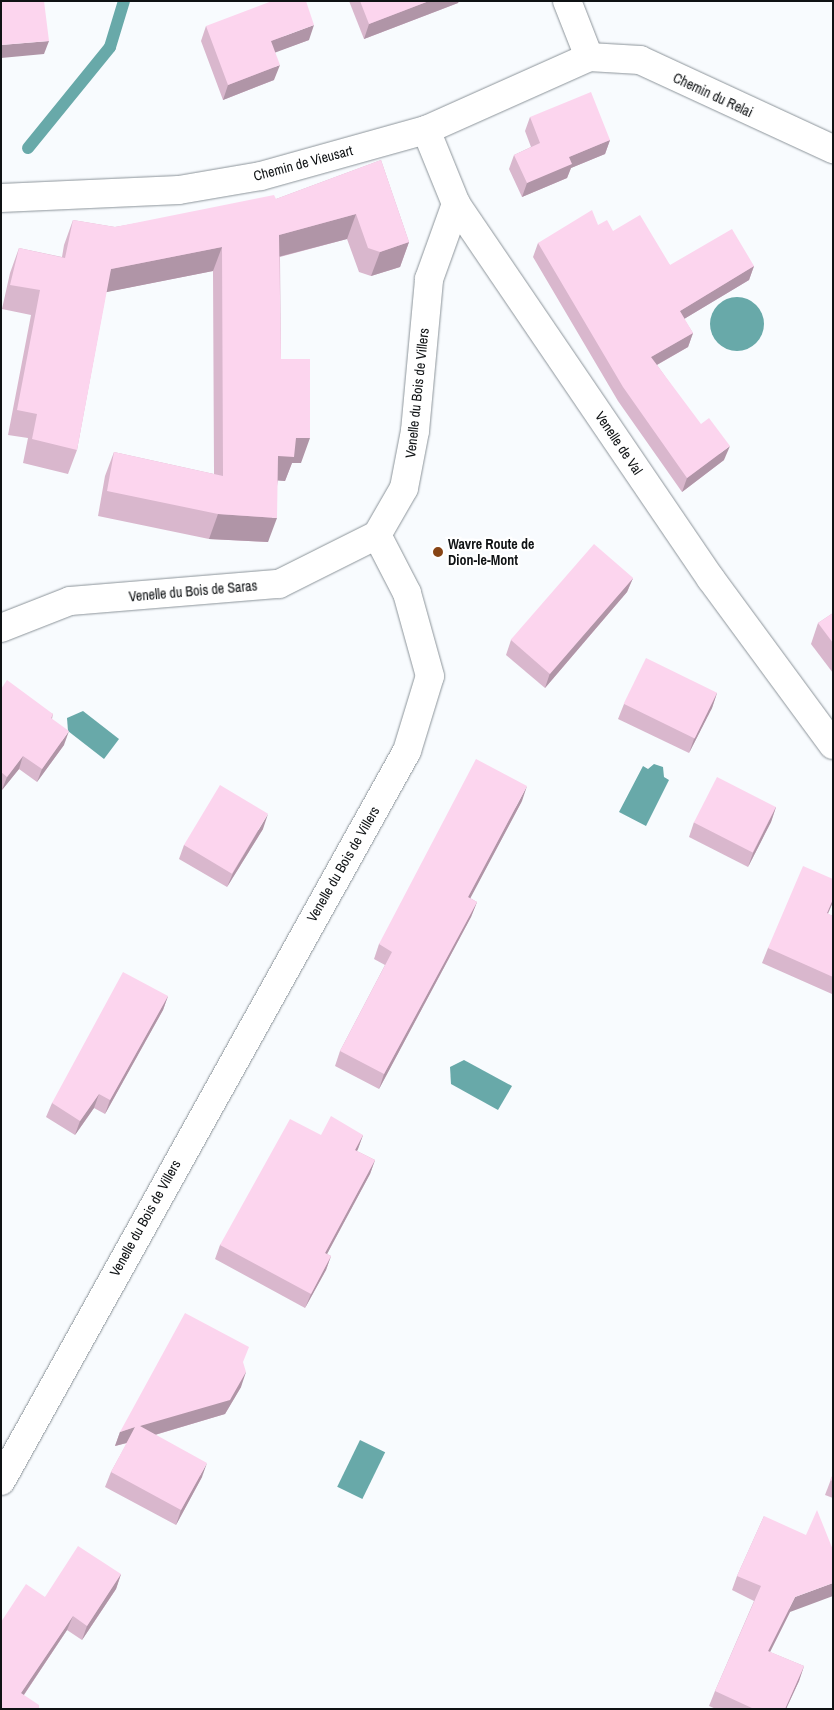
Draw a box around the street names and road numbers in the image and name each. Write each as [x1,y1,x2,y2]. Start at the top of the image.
street label: Chemin du Relai [670,69,756,121]
street label: Chemin de Vieusart [252,142,354,184]
street label: Venelle du Bois de Villers [402,327,432,459]
street label: Venelle de Val [592,408,646,478]
street label: Venelle du Bois de Saras [128,577,258,605]
street label: Venelle du Bois de Villers [303,803,383,925]
street label: Venelle du Bois de Villers [106,1157,184,1279]

